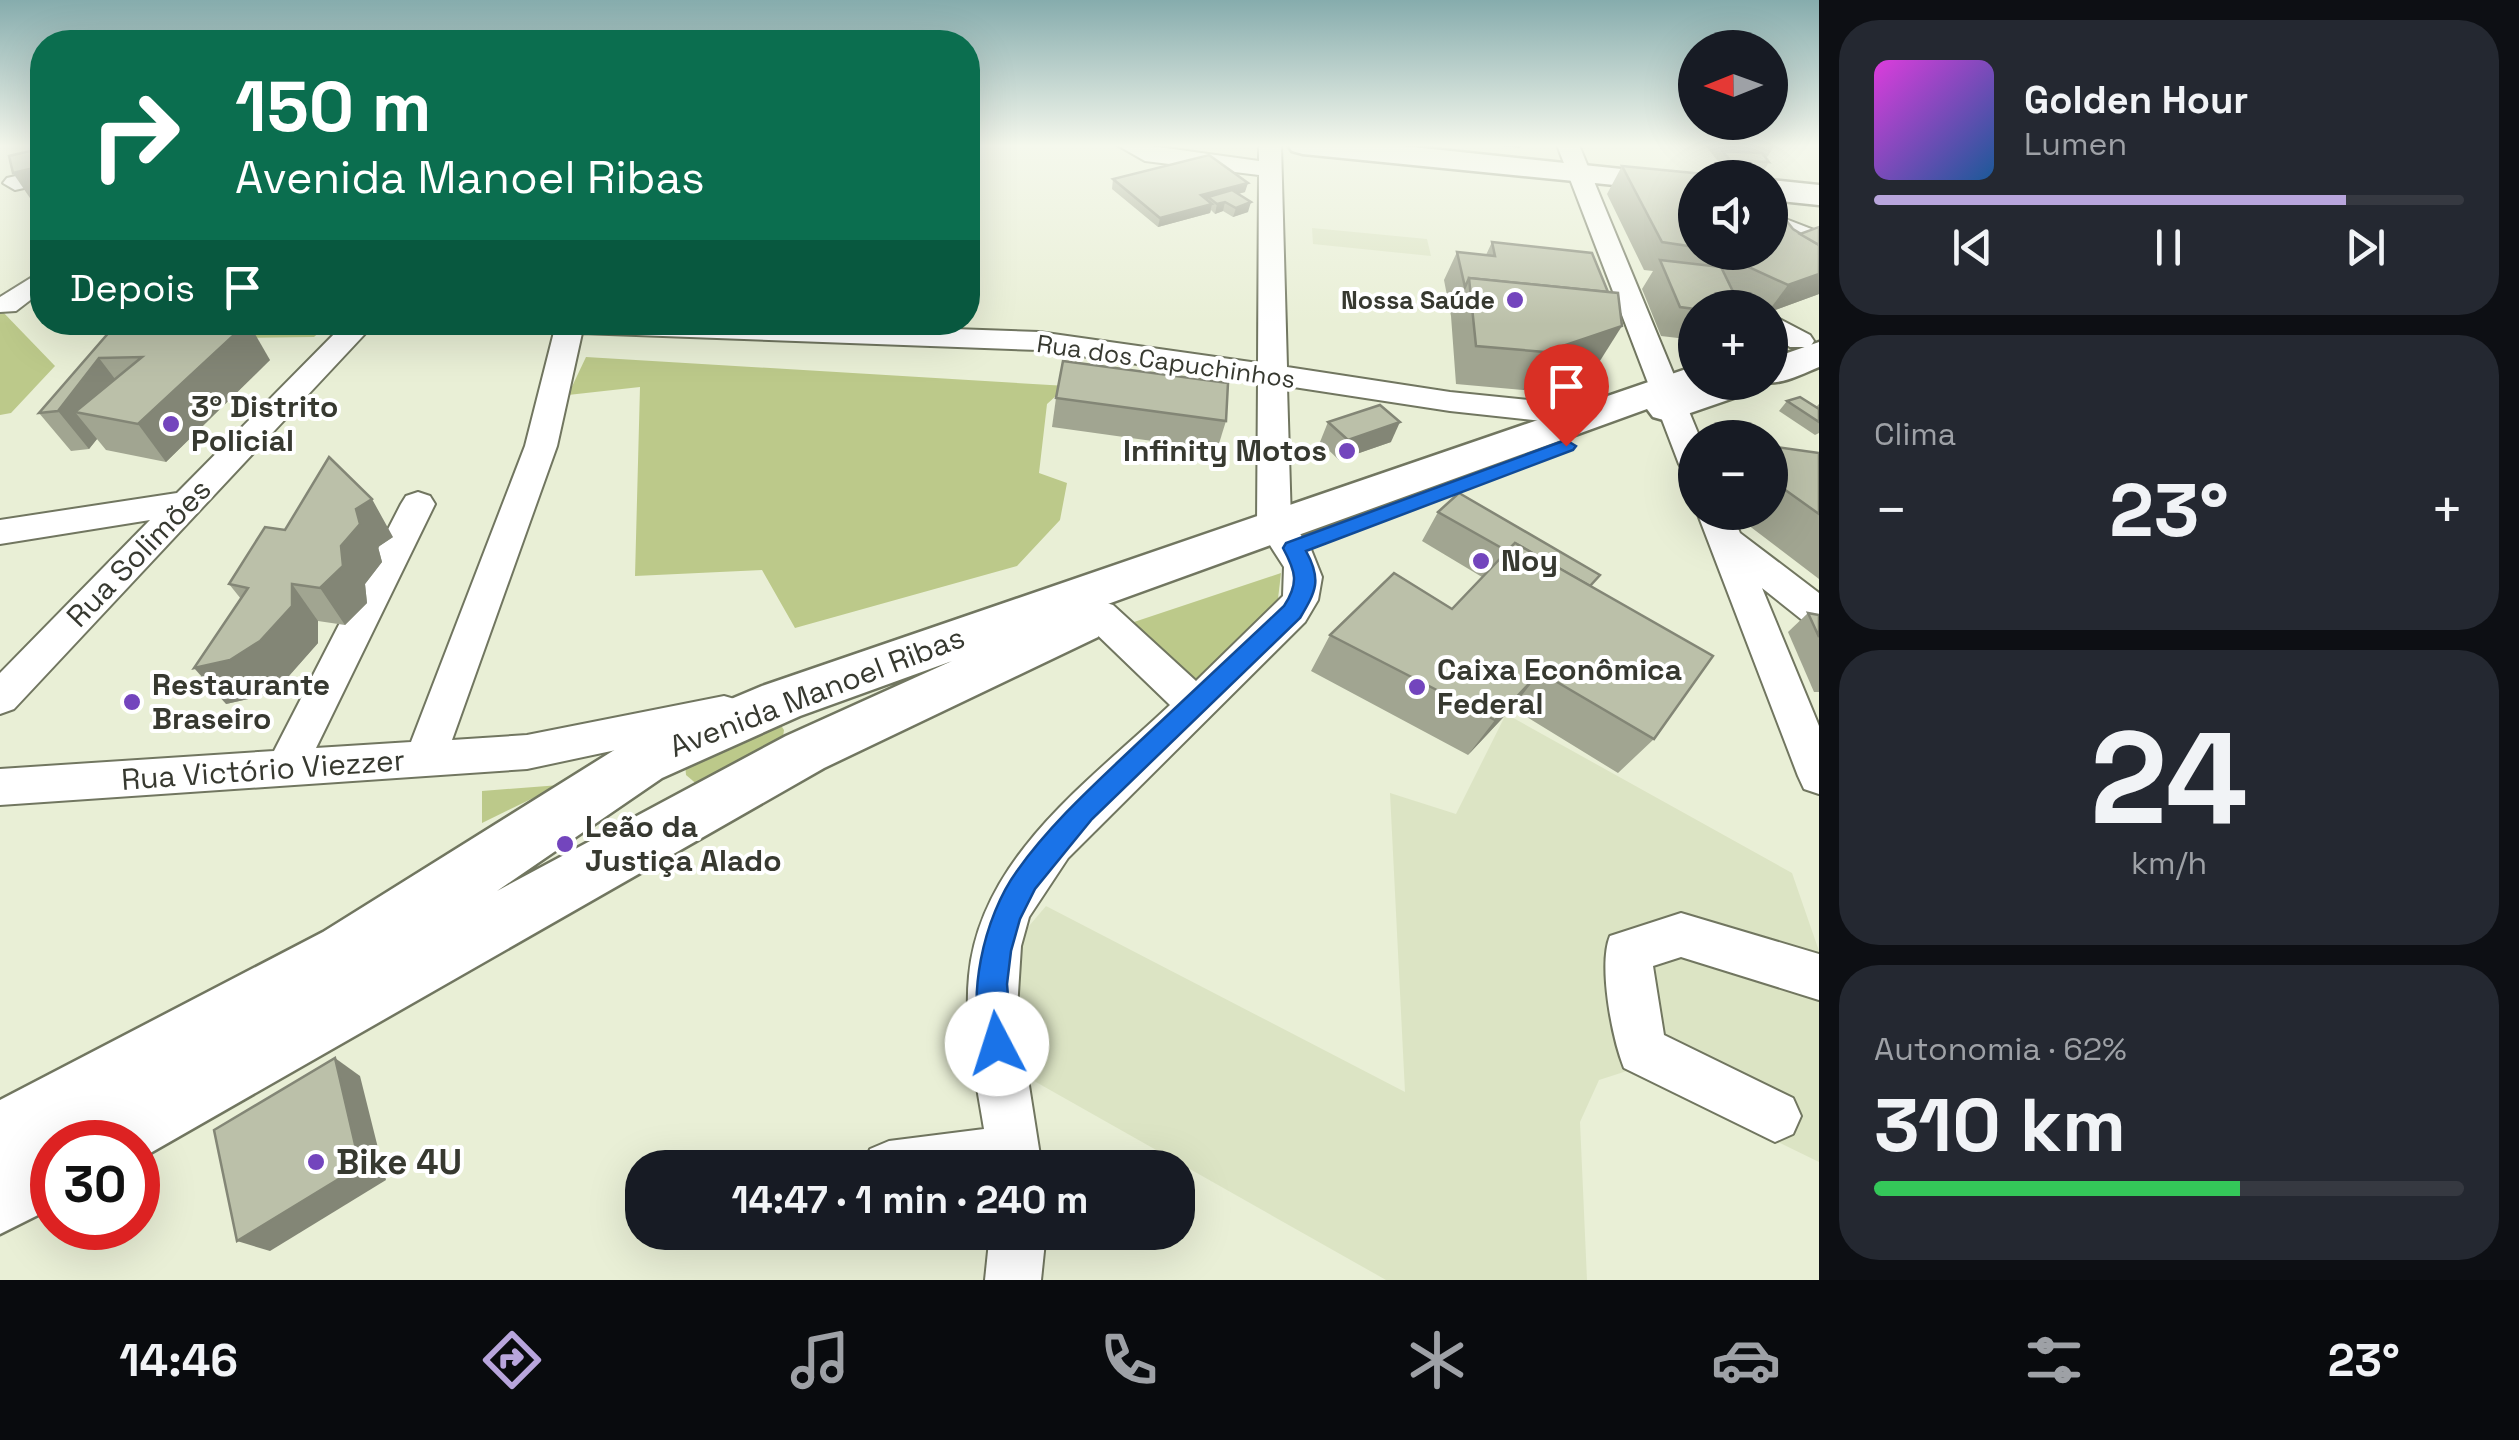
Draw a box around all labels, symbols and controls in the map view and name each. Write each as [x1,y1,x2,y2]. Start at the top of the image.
north arrow [1678,30,1788,140]
map controls [1678,30,1788,530]
text: 150 m [235,62,432,151]
icon: right [70,70,200,200]
text: Golden Hour [2024,76,2248,124]
text: Lumen [2024,124,2127,164]
text: Avenida Manoel Ribas [235,149,705,206]
button: sound [1678,160,1788,270]
icon: previous [1945,220,2000,275]
icon: pause [2141,220,2196,275]
icon: next [2338,220,2393,275]
icon: arrive [215,260,270,315]
text: Depois [70,264,195,312]
place label: Nossa Saúde [1341,284,1495,316]
marker: Nossa Saúde [1504,289,1526,311]
button: + [1678,290,1788,400]
street label: Rua dos Capuchinhos [1035,327,1297,395]
pin [1524,344,1609,447]
icon: arrive [1539,359,1594,414]
place label: 3º Distrito Policial [191,387,338,460]
marker: 3º Distrito Policial [160,413,182,435]
text: Clima [1874,414,1956,454]
button: − [1678,420,1788,530]
place label: Infinity Motos [1123,431,1327,470]
marker: Infinity Motos [1336,440,1358,462]
text: 23° [2109,462,2229,558]
street label: Rua Solimões [58,470,219,635]
text: − [1874,475,1908,545]
text: + [2430,475,2464,545]
place label: Noy [1501,541,1558,580]
marker: Noy [1470,550,1492,572]
street label: Avenida Manoel Ribas [664,617,970,766]
place label: Caixa Econômica Federal [1437,650,1682,723]
place label: Restaurante Braseiro [152,665,330,738]
marker: Caixa Econômica Federal [1406,676,1428,698]
marker: Restaurante Braseiro [121,691,143,713]
text: 24 [2090,695,2248,861]
street label: Rua Victório Viezzer [120,740,406,799]
place label: Leão da Justiça Alado [585,807,782,880]
marker: Leão da Justiça Alado [554,833,576,855]
text: km/h [2131,843,2207,883]
position arrow [945,992,1049,1096]
text: Autonomia · 62% [1874,1029,2127,1069]
text: 310 km [1874,1077,2126,1173]
speed limit sign: 30 [30,1120,160,1250]
place label: Bike 4U [336,1140,462,1184]
marker: Bike 4U [305,1151,327,1173]
text: 14:47 · 1 min · 240 m [731,1176,1089,1224]
icon: directions [477,1325,547,1395]
icon: music [785,1325,855,1395]
icon: phone [1094,1325,1164,1395]
icon: climate [1402,1325,1472,1395]
icon: car [1711,1325,1781,1395]
icon: filters [2019,1325,2089,1395]
text: 14:46 [119,1332,238,1389]
text: 23° [2328,1332,2400,1389]

